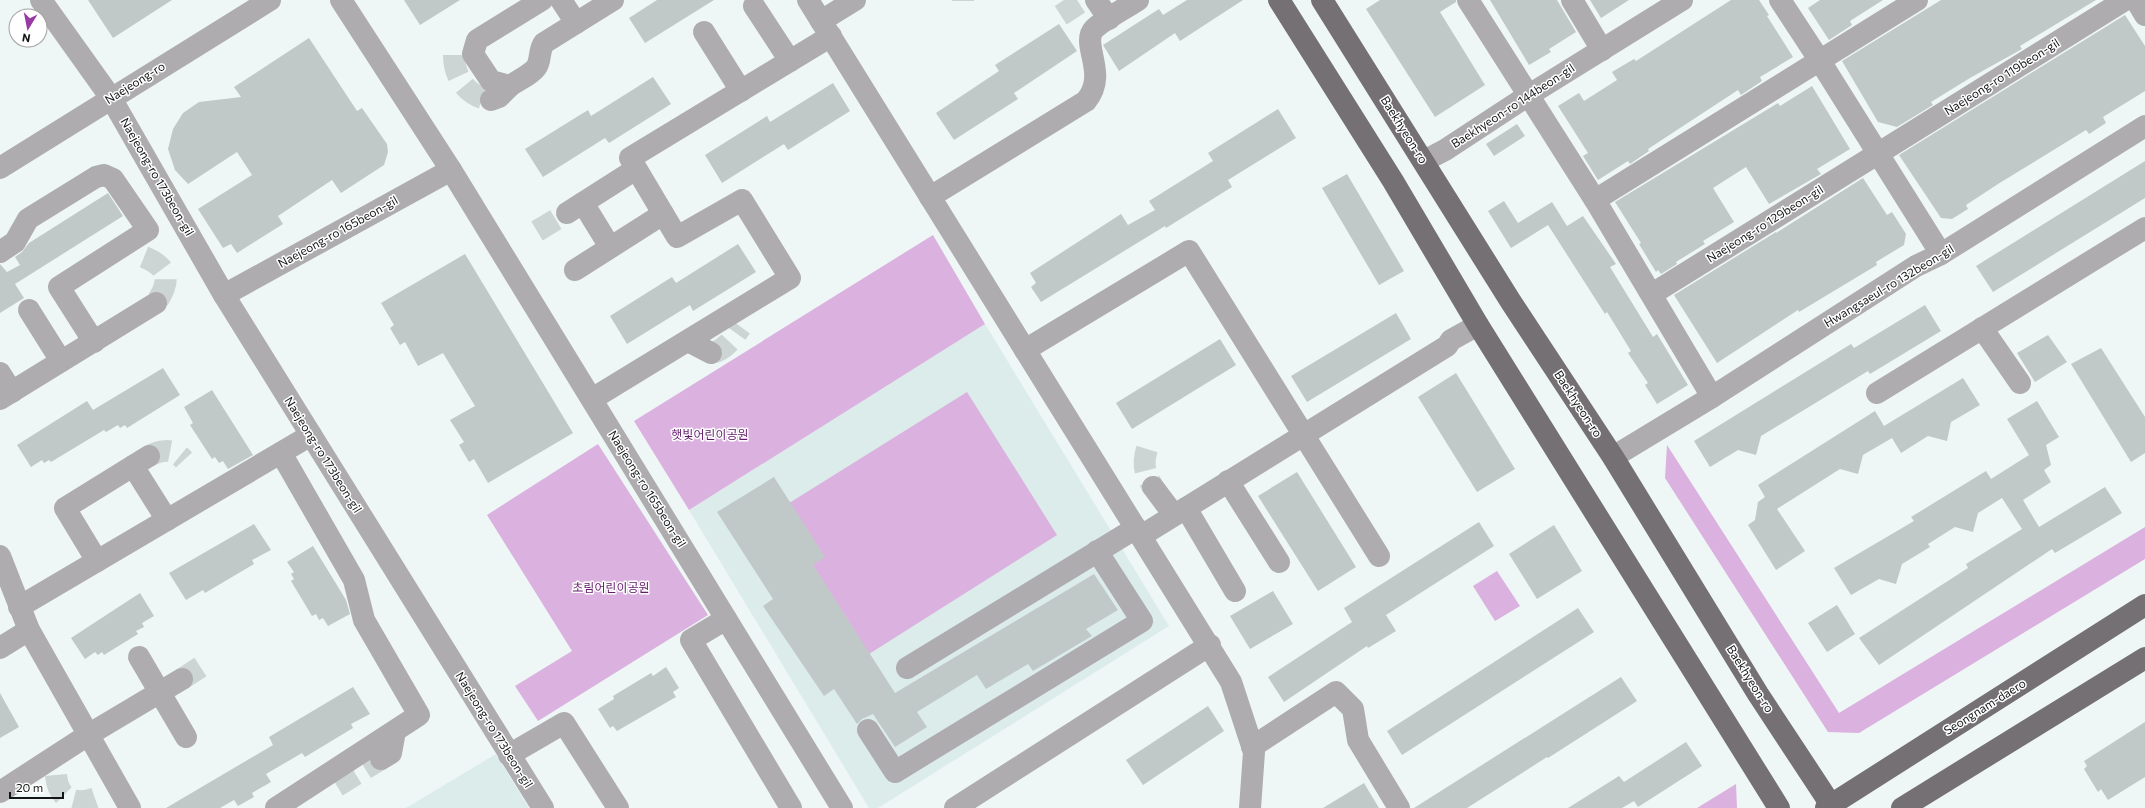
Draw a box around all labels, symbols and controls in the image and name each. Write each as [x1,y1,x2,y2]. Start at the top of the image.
north arrow [8,8,48,48]
text: N [21,31,31,45]
street label: Naejeong-ro 119beon-gil [1941,35,2062,117]
street label: Naejeong-ro [102,58,167,106]
street label: Baekhyeon-ro 144beon-gil [1448,60,1577,150]
street label: Baekhyeon-ro [1379,93,1431,166]
street label: Naejeong-ro 173beon-gil [118,115,197,238]
street label: Naejeong-ro 129beon-gil [1704,182,1825,265]
street label: Naejeong-ro 165beon-gil [275,192,400,270]
street label: Hwangsaeul-ro 132beon-gil [1821,241,1956,329]
street label: Baekhyeon-ro [1552,367,1606,439]
street label: Naejeong-ro 173beon-gil [282,394,365,515]
park label: 햇빛어린이공원 [671,427,749,441]
street label: Naejeong-ro 165beon-gil [606,428,690,549]
park label: 초림어린이공원 [572,580,650,594]
street label: Baekhyeon-ro [1725,642,1777,715]
street label: Naejeong-ro 173beon-gil [453,669,536,790]
street label: Seongnam-daero [1941,675,2028,737]
scale bar [10,774,63,800]
text: 20 m [16,780,43,794]

